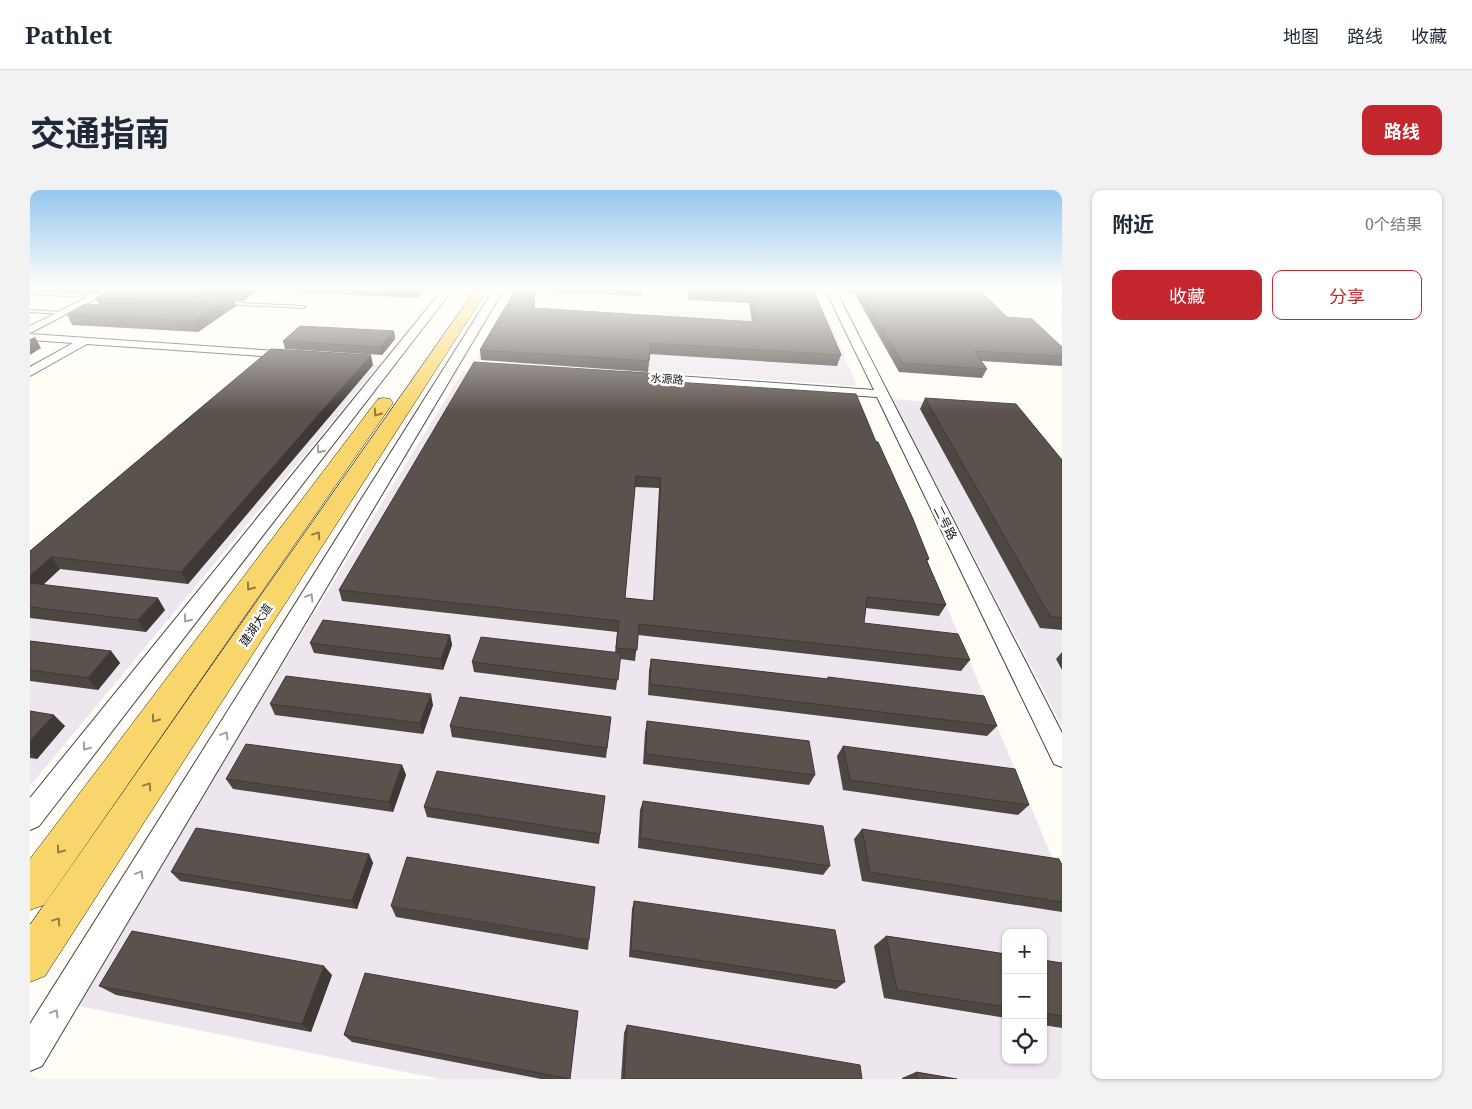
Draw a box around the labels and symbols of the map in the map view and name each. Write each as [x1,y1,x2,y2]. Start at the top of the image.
street label: 水源路 [650,370,684,387]
one-way arrow [374,407,382,416]
one-way arrow [317,444,325,453]
street label: 二号路 [930,503,961,543]
one-way arrow [311,531,320,541]
one-way arrow [248,581,256,590]
one-way arrow [304,593,313,602]
street label: 建湖大道 [235,600,276,649]
one-way arrow [184,613,192,622]
one-way arrow [152,713,161,723]
one-way arrow [219,732,229,741]
one-way arrow [84,741,92,750]
one-way arrow [142,782,151,792]
one-way arrow [57,845,66,854]
one-way arrow [134,870,144,879]
one-way arrow [51,917,60,926]
one-way arrow [49,1009,59,1018]

